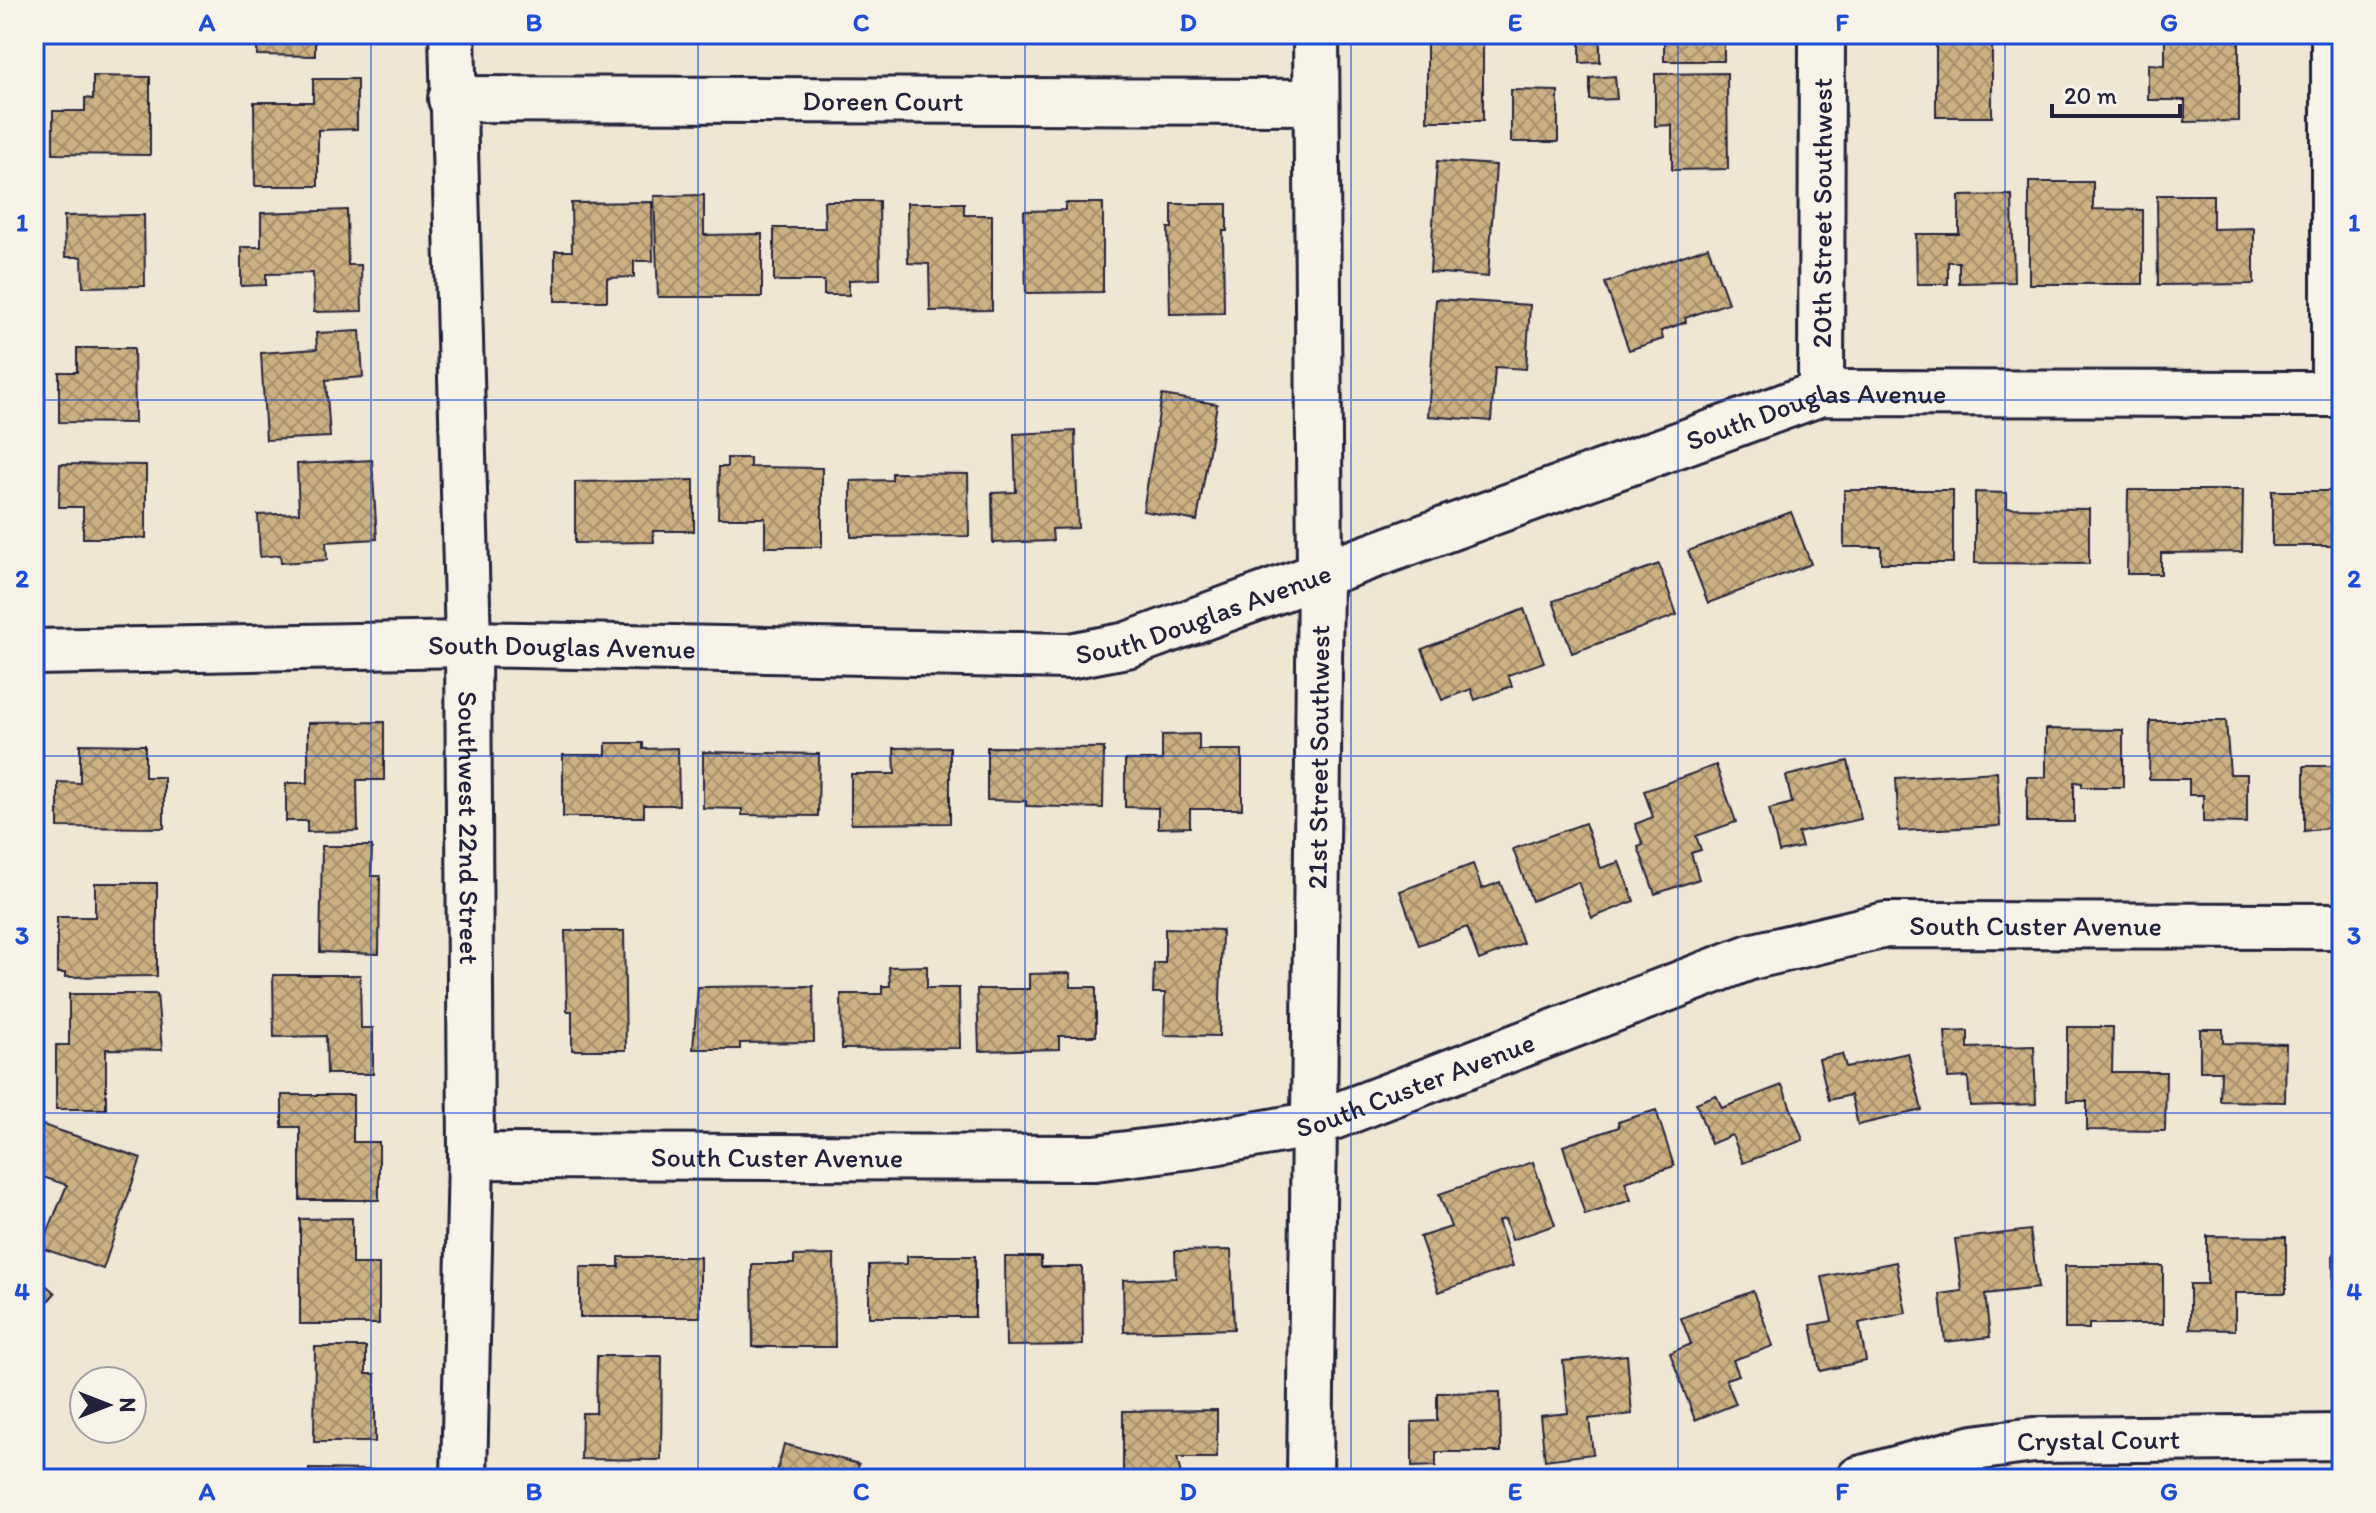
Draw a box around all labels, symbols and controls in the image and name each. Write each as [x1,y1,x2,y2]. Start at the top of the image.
text: A [198,6,216,38]
text: B [526,6,543,38]
text: C [853,6,870,38]
text: D [1179,6,1197,38]
text: E [1508,6,1522,38]
text: F [1835,6,1849,38]
text: G [2160,6,2178,38]
scale bar [2052,68,2180,118]
street label: 20th Street Southwest [1804,78,1839,348]
text: 20 m [2064,81,2117,110]
street label: Doreen Court [802,83,964,118]
text: 1 [16,206,28,238]
text: 1 [2348,206,2360,238]
street label: South Douglas Avenue [1681,376,1946,458]
street label: South Douglas Avenue [1073,555,1336,671]
text: 2 [15,562,29,594]
text: 2 [2347,562,2361,594]
street label: 21st Street Southwest [1300,625,1336,889]
street label: South Douglas Avenue [428,627,696,666]
street label: Southwest 22nd Street [451,691,487,965]
street label: South Custer Avenue [1909,908,2162,943]
text: 3 [15,919,29,951]
text: 3 [2347,919,2361,951]
street label: South Custer Avenue [1293,1024,1539,1144]
street label: South Custer Avenue [651,1140,903,1174]
text: 4 [14,1275,30,1307]
text: 4 [2346,1275,2362,1307]
north arrow [68,1365,148,1445]
text: N [114,1398,141,1412]
street label: Crystal Court [2015,1422,2180,1459]
text: A [198,1475,216,1507]
text: B [526,1475,543,1507]
text: C [853,1475,870,1507]
text: D [1179,1475,1197,1507]
text: E [1508,1475,1522,1507]
text: F [1835,1475,1849,1507]
text: G [2160,1475,2178,1507]

